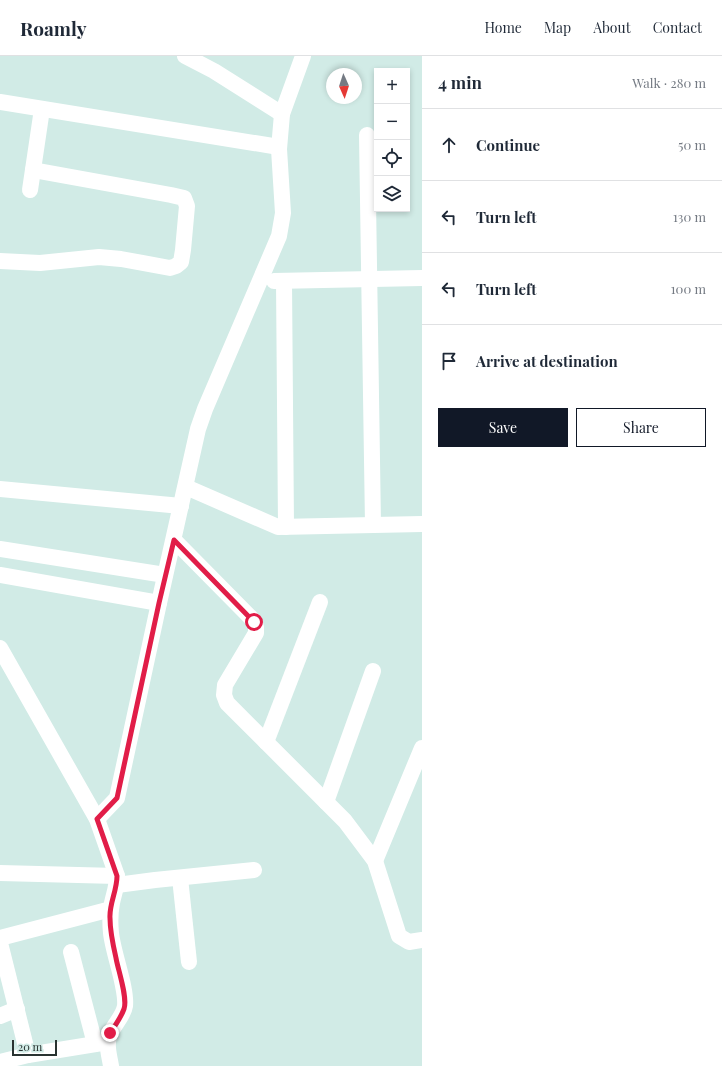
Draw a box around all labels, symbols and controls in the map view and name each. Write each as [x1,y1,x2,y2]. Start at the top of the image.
text: Roamly [20,15,87,41]
text: Home [484,18,522,37]
text: Map [544,18,571,37]
text: About [593,18,631,37]
text: Contact [653,18,702,37]
north arrow [326,68,362,104]
map controls [374,68,410,212]
button: + [374,68,410,104]
text: 4 min [438,71,482,93]
text: Walk · 280 m [632,74,706,91]
button: − [374,104,410,140]
icon: ahead [438,134,460,156]
text: Continue [476,135,540,155]
text: 50 m [678,136,706,153]
button: locate [374,140,410,176]
button: layers [374,176,410,212]
icon: left [438,206,460,228]
text: Turn left [476,207,537,227]
text: 130 m [673,208,706,225]
icon: left [438,278,460,300]
text: Turn left [476,279,537,299]
text: 100 m [671,280,706,297]
icon: arrive [438,350,460,372]
text: Arrive at destination [476,351,618,371]
button: Save [438,408,568,447]
button: Share [576,408,706,447]
route start [245,613,263,631]
route end [101,1024,119,1042]
scale bar [12,1038,57,1057]
text: 20 m [18,1039,42,1054]

